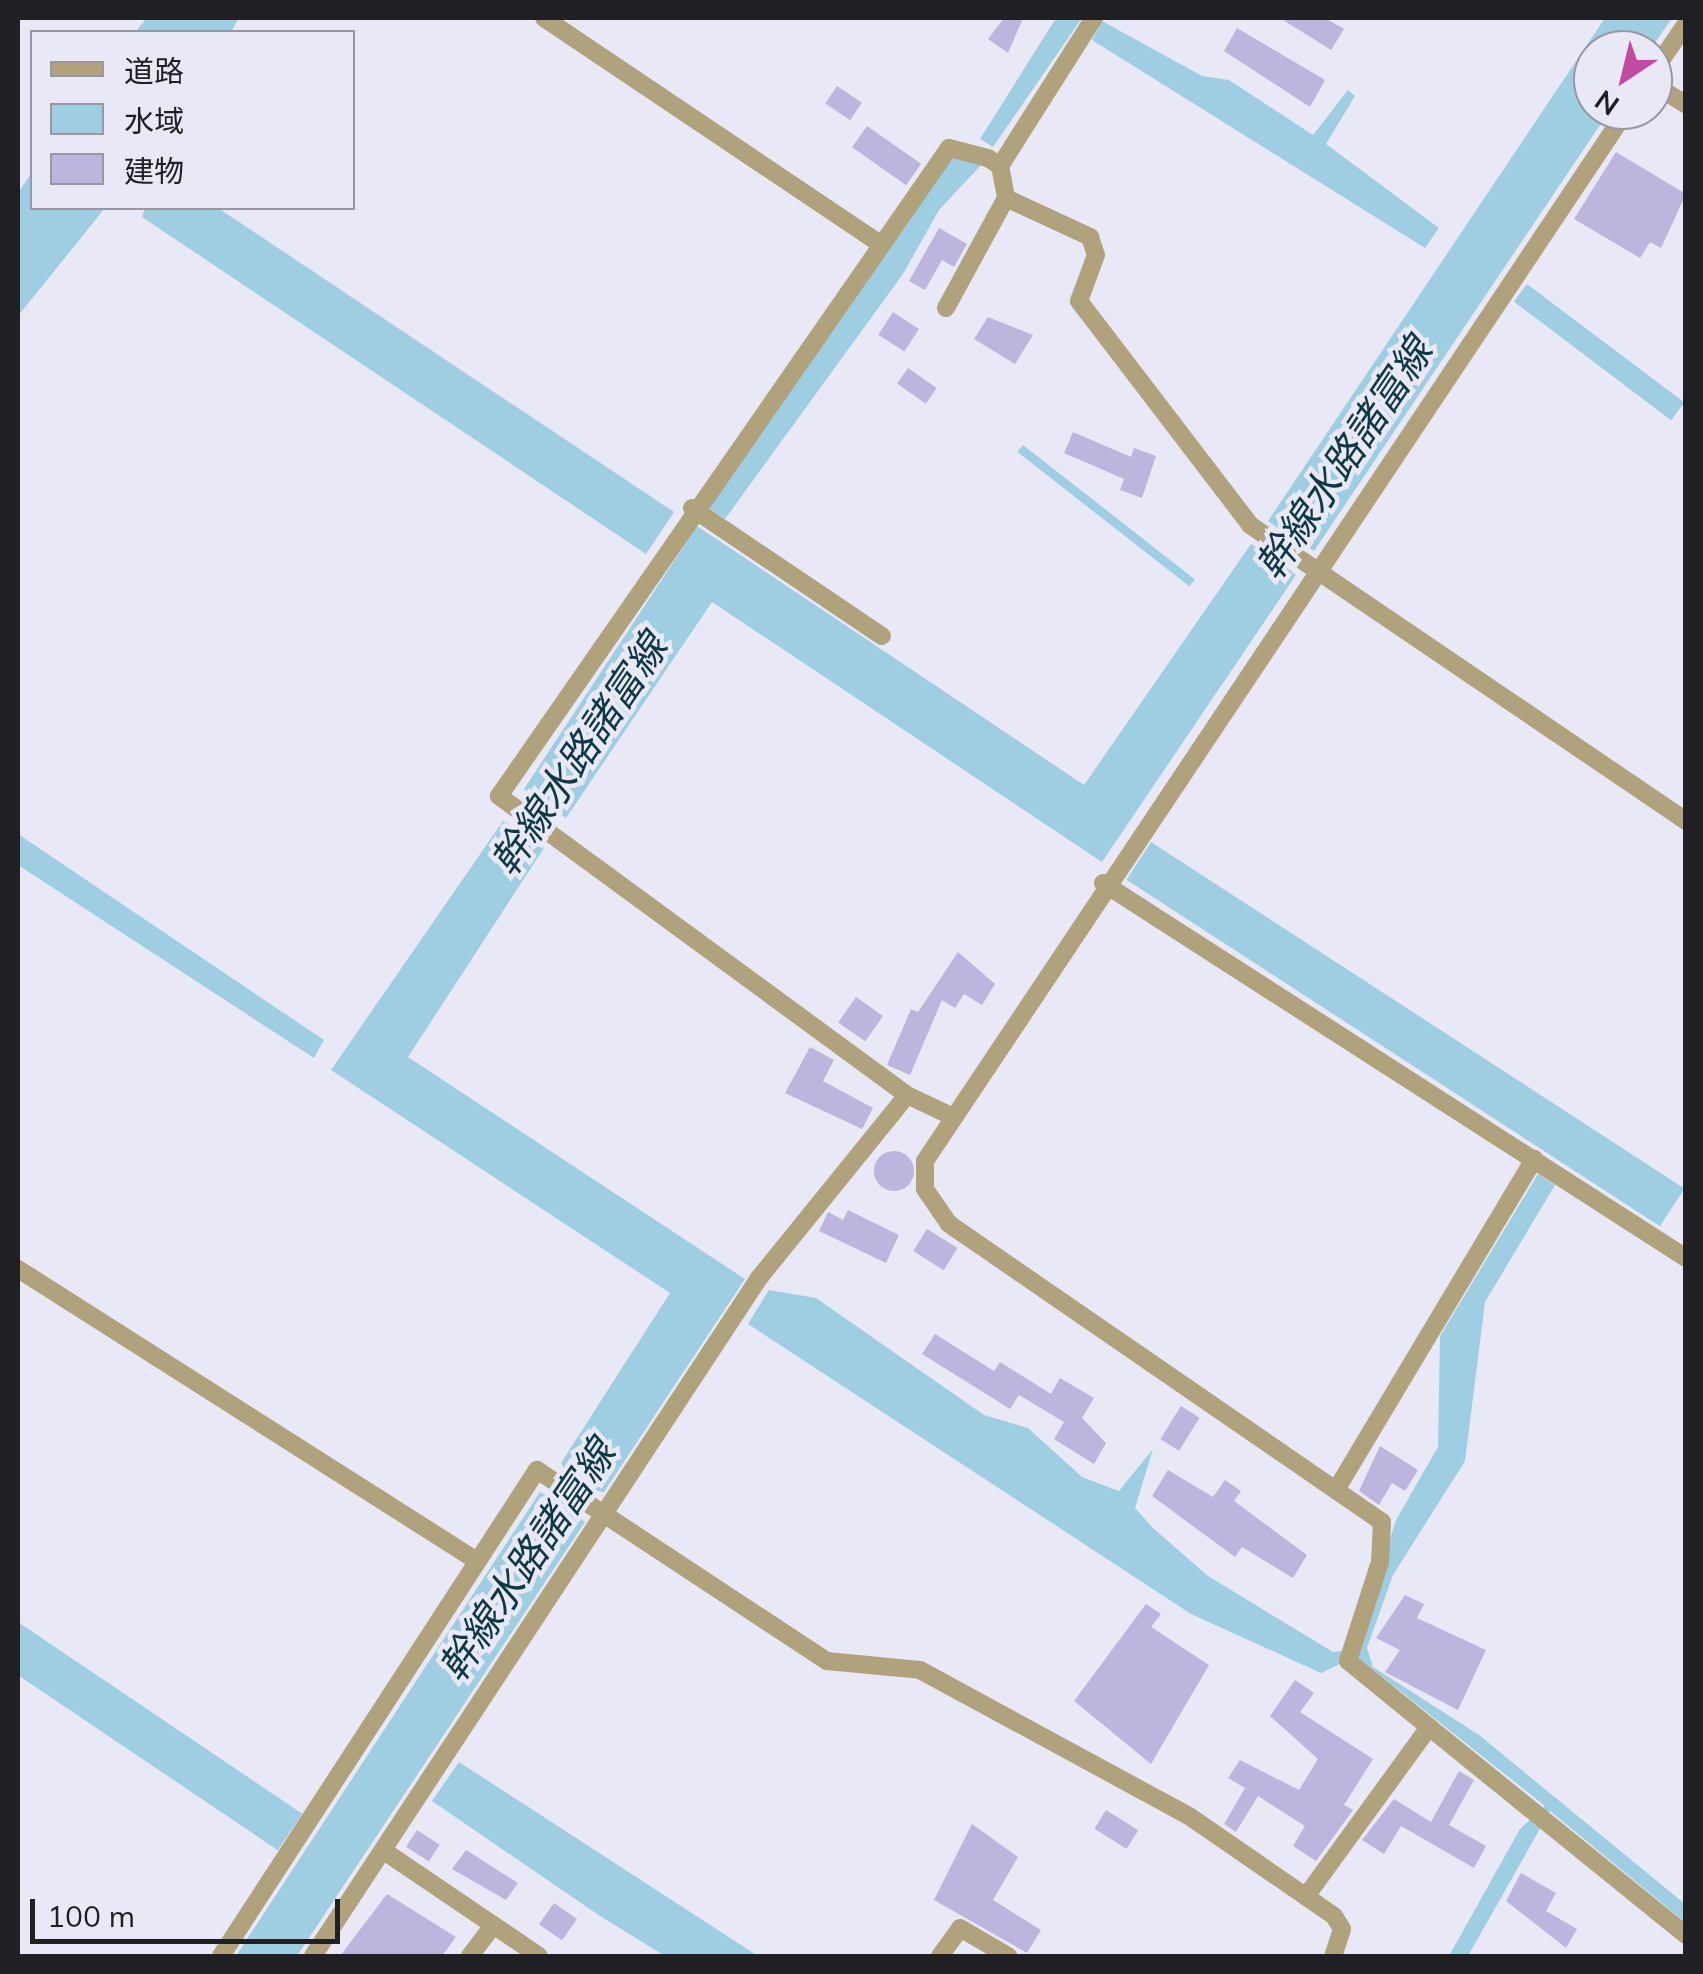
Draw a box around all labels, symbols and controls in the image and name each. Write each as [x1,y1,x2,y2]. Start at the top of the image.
legend [30,30,355,210]
north arrow [1573,30,1673,130]
text: 道路 [124,52,184,90]
text: N [1588,83,1625,124]
text: 水域 [124,102,184,140]
text: 建物 [124,152,184,190]
water label: 幹線水路諸富線 [1245,329,1441,587]
water label: 幹線水路諸富線 [480,625,676,883]
water label: 幹線水路諸富線 [428,1431,624,1689]
scale bar [35,1879,345,1941]
text: 100 m [47,1897,135,1935]

